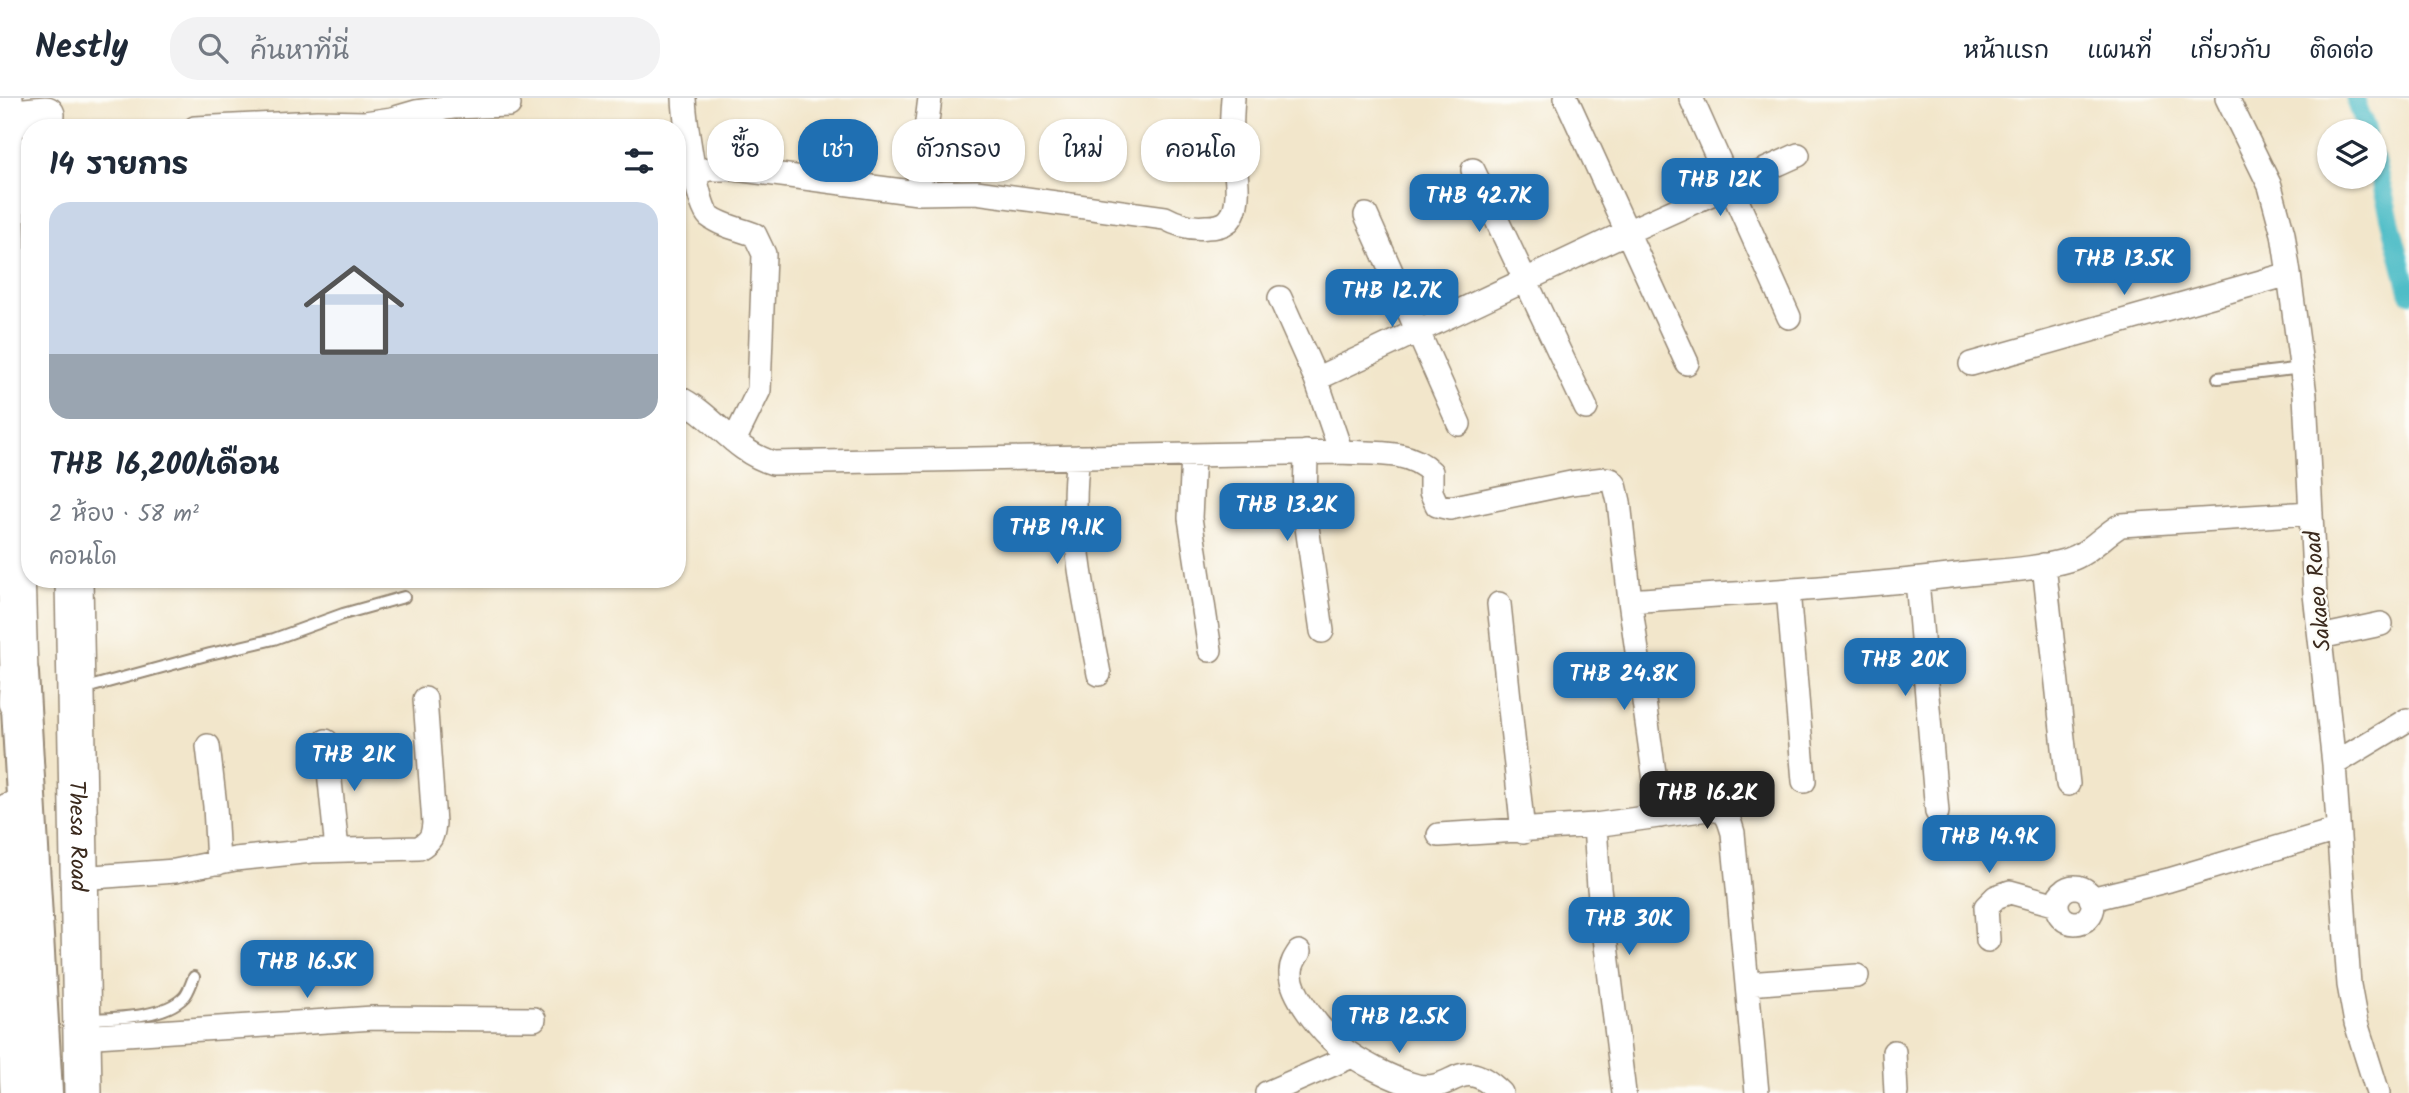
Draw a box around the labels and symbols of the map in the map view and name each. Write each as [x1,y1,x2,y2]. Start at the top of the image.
pin: THB 12K [1655,158,1785,218]
pin: THB 42.7K [1399,174,1559,234]
pin: THB 13.5K [2044,238,2204,297]
pin: THB 12.7K [1312,270,1472,329]
pin: THB 13.2K [1207,484,1367,543]
pin: THB 19.1K [977,506,1137,566]
street label: Sakaeo Road [2296,529,2342,653]
pin: THB 20K [1840,638,1970,698]
pin: THB 24.8K [1544,652,1704,712]
pin: THB 21K [289,734,419,793]
pin: THB 16.2K [1627,772,1787,831]
street label: Thesa Road [58,780,95,892]
pin: THB 14.9K [1909,816,2069,875]
pin: THB 30K [1564,898,1694,957]
pin: THB 16.5K [227,940,387,1000]
pin: THB 12.5K [1319,996,1479,1055]

